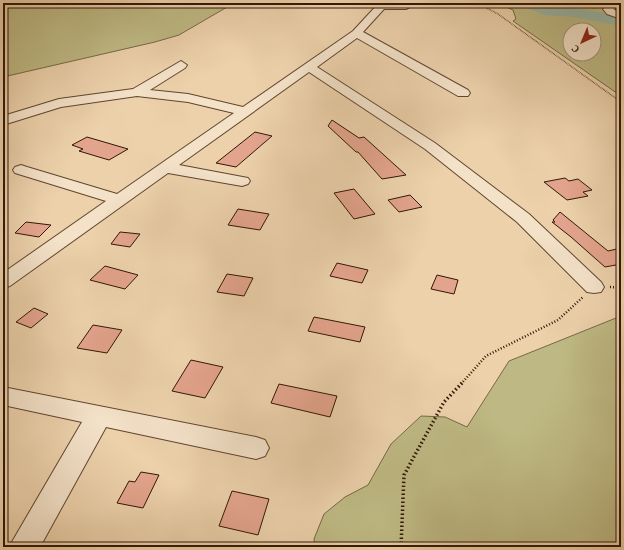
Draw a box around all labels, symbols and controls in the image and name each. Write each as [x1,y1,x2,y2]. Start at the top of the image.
north arrow [562,22,602,62]
text: С [567,41,583,57]

